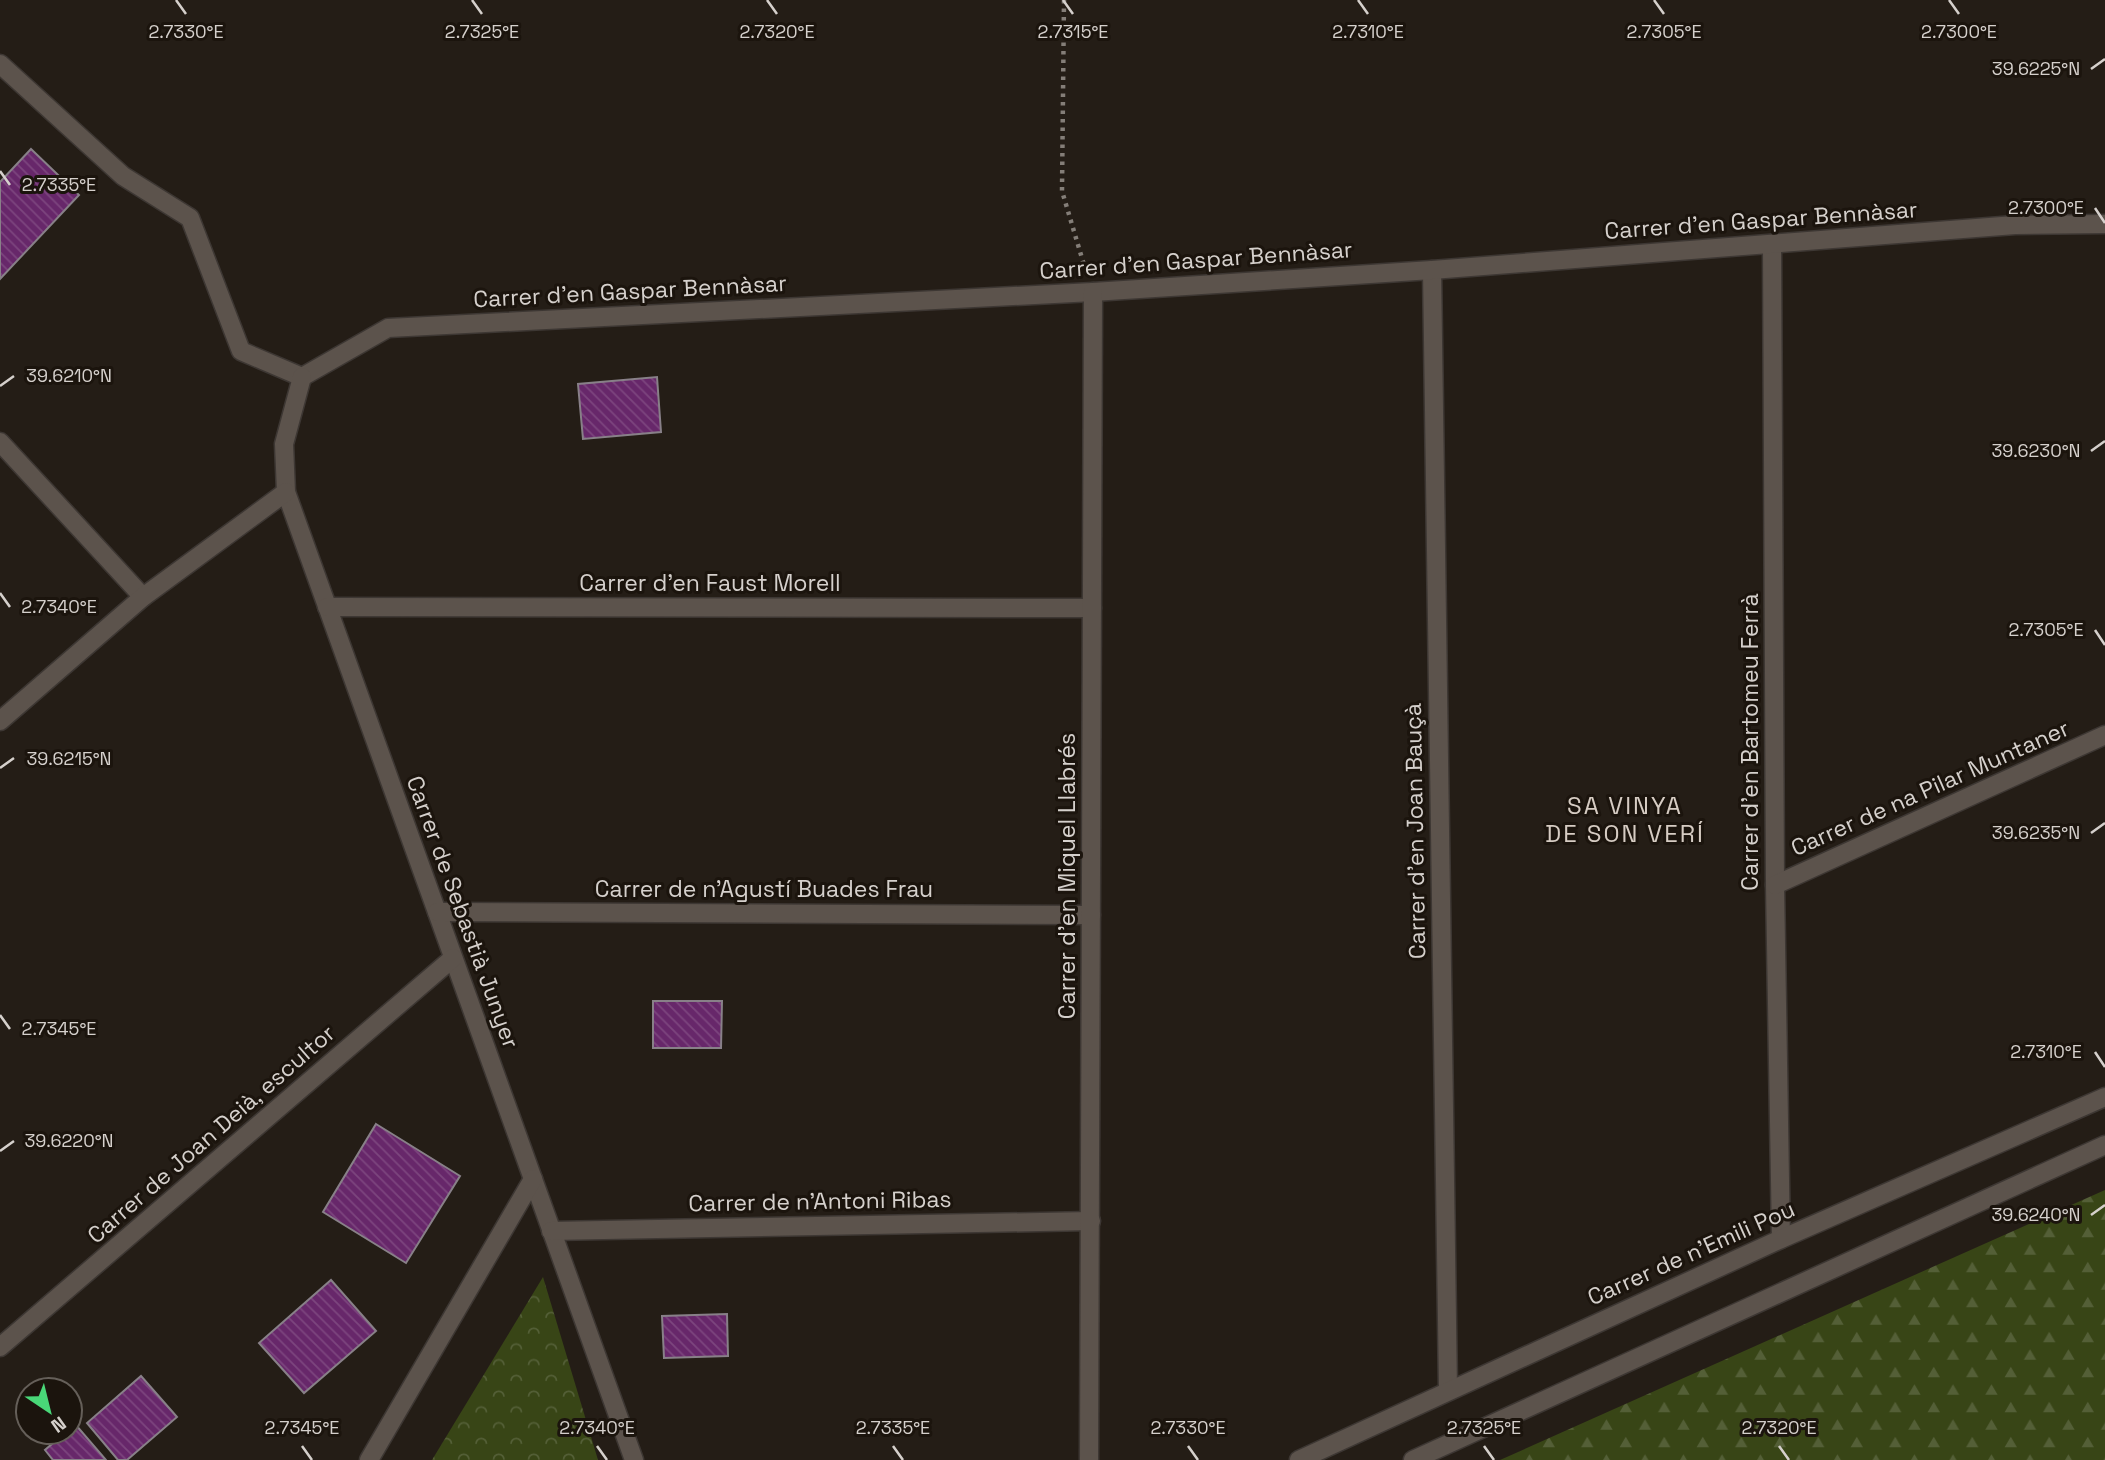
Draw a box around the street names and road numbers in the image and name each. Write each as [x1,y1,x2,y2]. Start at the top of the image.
street label: Carrer d'en Gaspar Bennàsar [1603,194,1919,246]
street label: Carrer d'en Gaspar Bennàsar [1038,234,1354,286]
street label: Carrer d'en Gaspar Bennàsar [473,268,787,314]
street label: Carrer d'en Faust Morell [579,568,841,598]
street label: Carrer d'en Bartomeu Ferrà [1735,593,1765,891]
street label: Carrer d'en Joan Bauçà [1398,703,1432,959]
street label: Carrer de na Pilar Muntaner [1786,713,2074,863]
street label: Carrer d'en Miquel Llabrés [1052,733,1082,1019]
street label: Carrer de Sebastià Junyer [400,772,526,1052]
street label: Carrer de n'Agustí Buades Frau [595,874,933,904]
street label: Carrer de Joan Deià, escultor [81,1018,341,1250]
street label: Carrer de n'Antoni Ribas [688,1184,952,1218]
street label: Carrer de n'Emili Pou [1583,1194,1799,1312]

